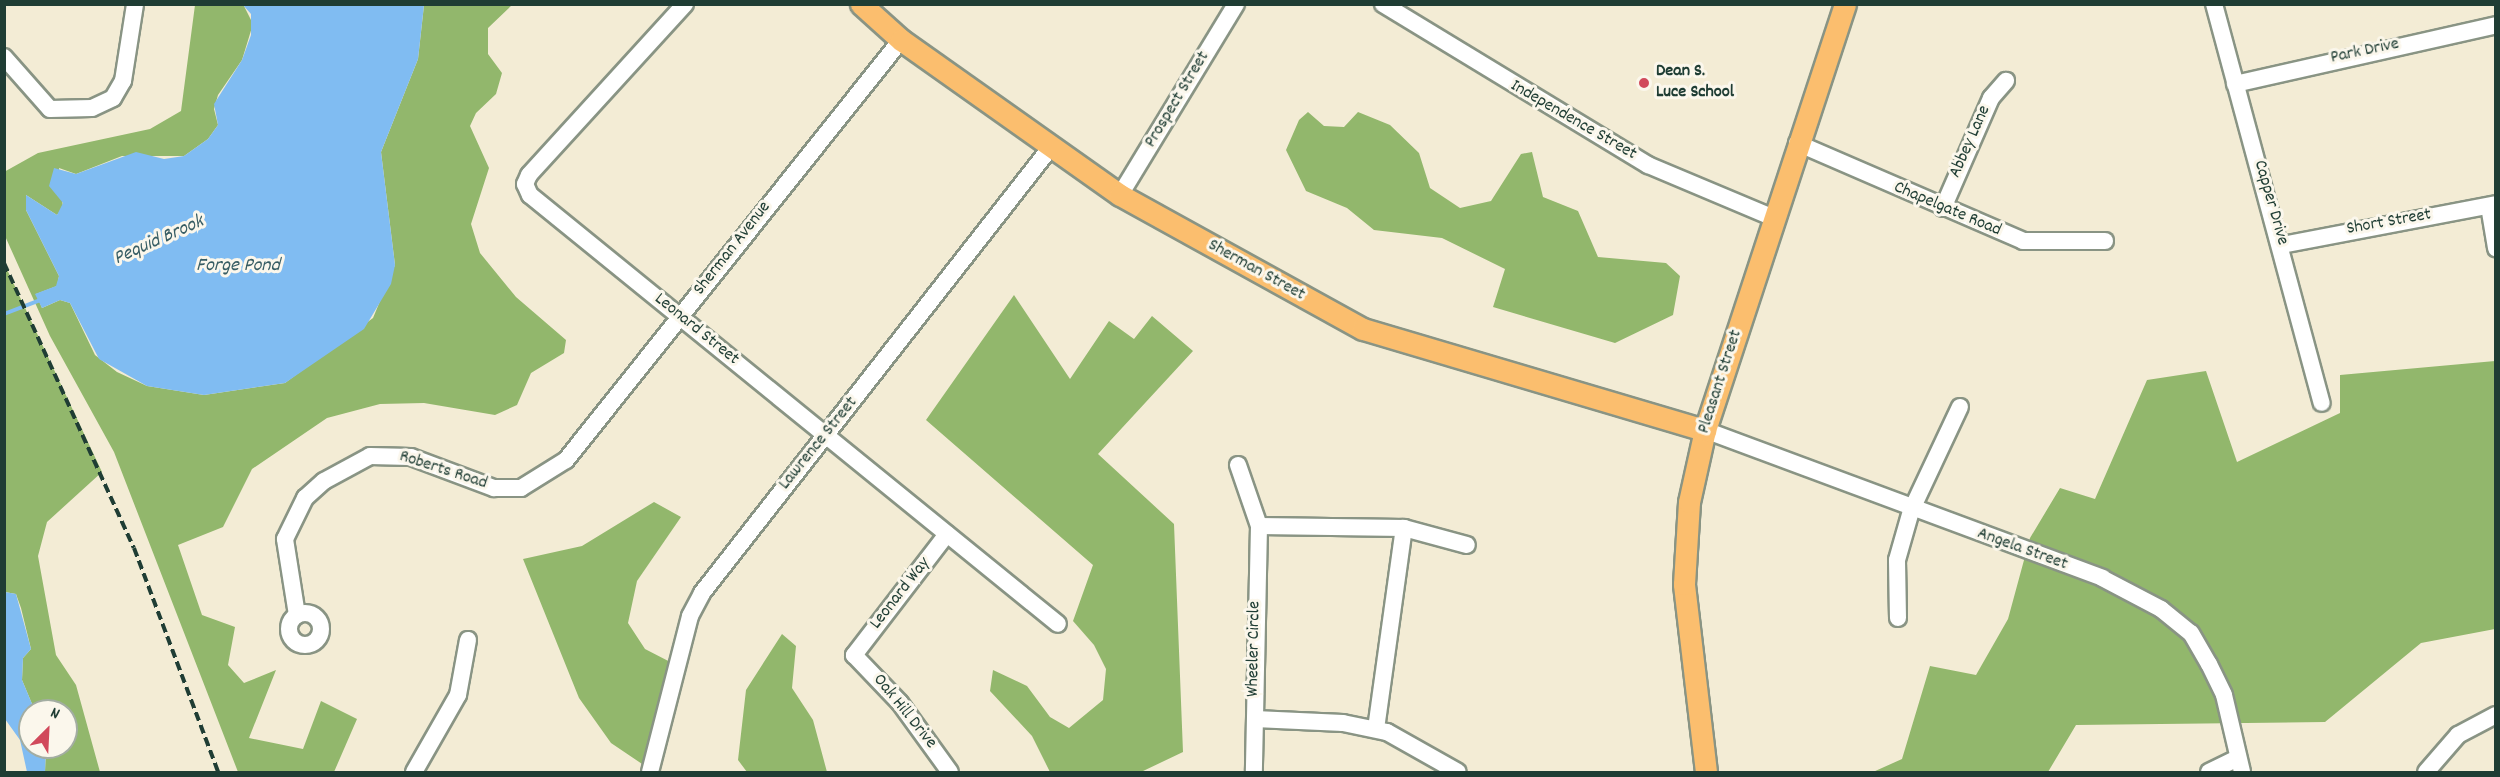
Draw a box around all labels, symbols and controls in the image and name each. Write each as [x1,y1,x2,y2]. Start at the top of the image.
street label: Park Drive [2329,34,2401,70]
street label: Prospect Street [1141,48,1215,152]
place label: Dean S. Luce School [1656,62,1734,104]
street label: Independence Street [1506,76,1640,166]
marker: Dean S. Luce School [1637,76,1651,90]
street label: Abbey Lane [1946,103,1996,181]
street label: Capper Drive [2248,158,2292,248]
street label: Chapelgate Road [1890,178,2004,242]
street label: Sherman Avenue [690,198,776,300]
street label: Short Street [2345,205,2433,241]
water label: Pequid Brook [110,211,208,271]
street label: Sherman Street [1204,235,1308,307]
water label: Forge Pond [196,254,280,278]
street label: Leonard Street [649,289,743,371]
street label: Pleasant Street [1694,327,1748,437]
street label: Lawrence Street [775,393,863,495]
street label: Roberts Road [396,447,490,495]
street label: Angela Street [1974,524,2070,576]
street label: Leonard Way [866,554,936,634]
street label: Wheeler Circle [1243,601,1267,697]
street label: Oak Hill Drive [867,670,941,754]
north arrow [18,699,78,759]
text: N [46,702,63,726]

